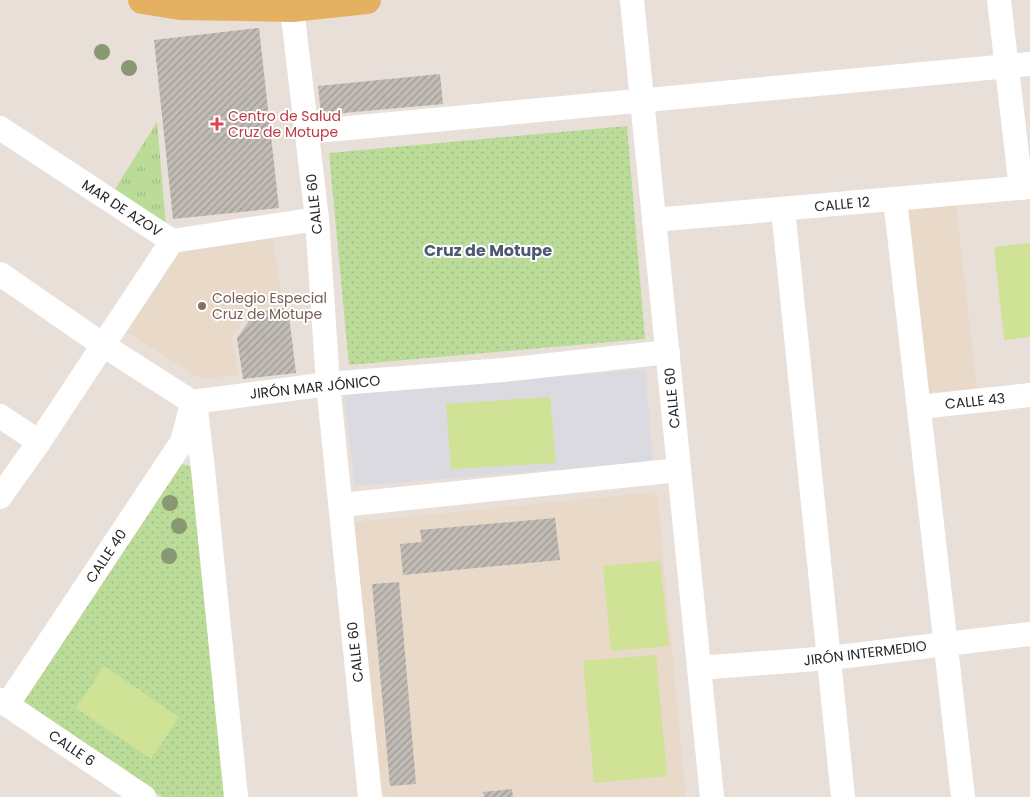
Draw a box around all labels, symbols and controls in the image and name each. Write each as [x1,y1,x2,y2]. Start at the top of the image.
place label: Centro de Salud Cruz de Motupe [228,106,341,142]
marker: Centro de Salud Cruz de Motupe [210,117,224,131]
street label: CALLE 60 [301,173,327,235]
street label: MAR DE AZOV [78,175,166,242]
street label: CALLE 12 [813,192,871,216]
district label: Cruz de Motupe [424,239,552,262]
place label: Colegio Especial Cruz de Motupe [212,288,327,324]
marker: Colegio Especial Cruz de Motupe [196,300,208,312]
street label: CALLE 60 [659,367,685,429]
street label: JIRÓN MAR JÓNICO [249,370,381,404]
street label: CALLE 43 [944,388,1006,414]
street label: CALLE 40 [81,525,131,587]
street label: CALLE 60 [342,621,368,683]
street label: JIRÓN INTERMEDIO [802,636,928,670]
street label: CALLE 6 [45,725,99,771]

